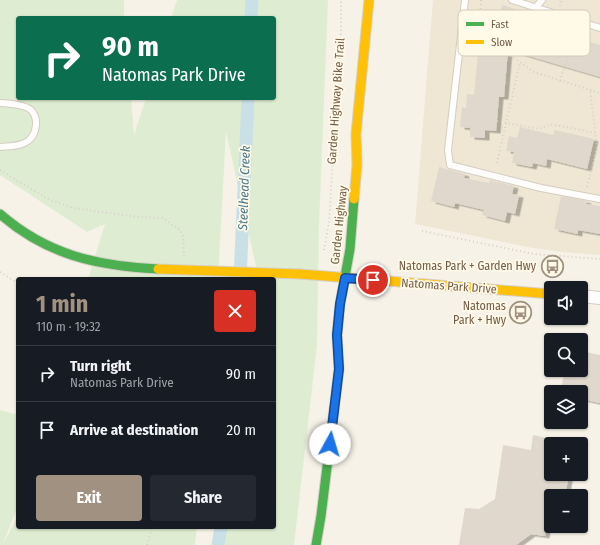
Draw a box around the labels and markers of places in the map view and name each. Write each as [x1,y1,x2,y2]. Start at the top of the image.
bus stop icon: Natomas Park + Garden Hwy [539,253,565,279]
place label: Natomas Park + Garden Hwy [399,259,537,273]
pin [356,263,390,297]
place label: Natomas Park + Hwy [453,299,507,327]
bus stop icon: Natomas Park + Hwy [508,300,534,326]

